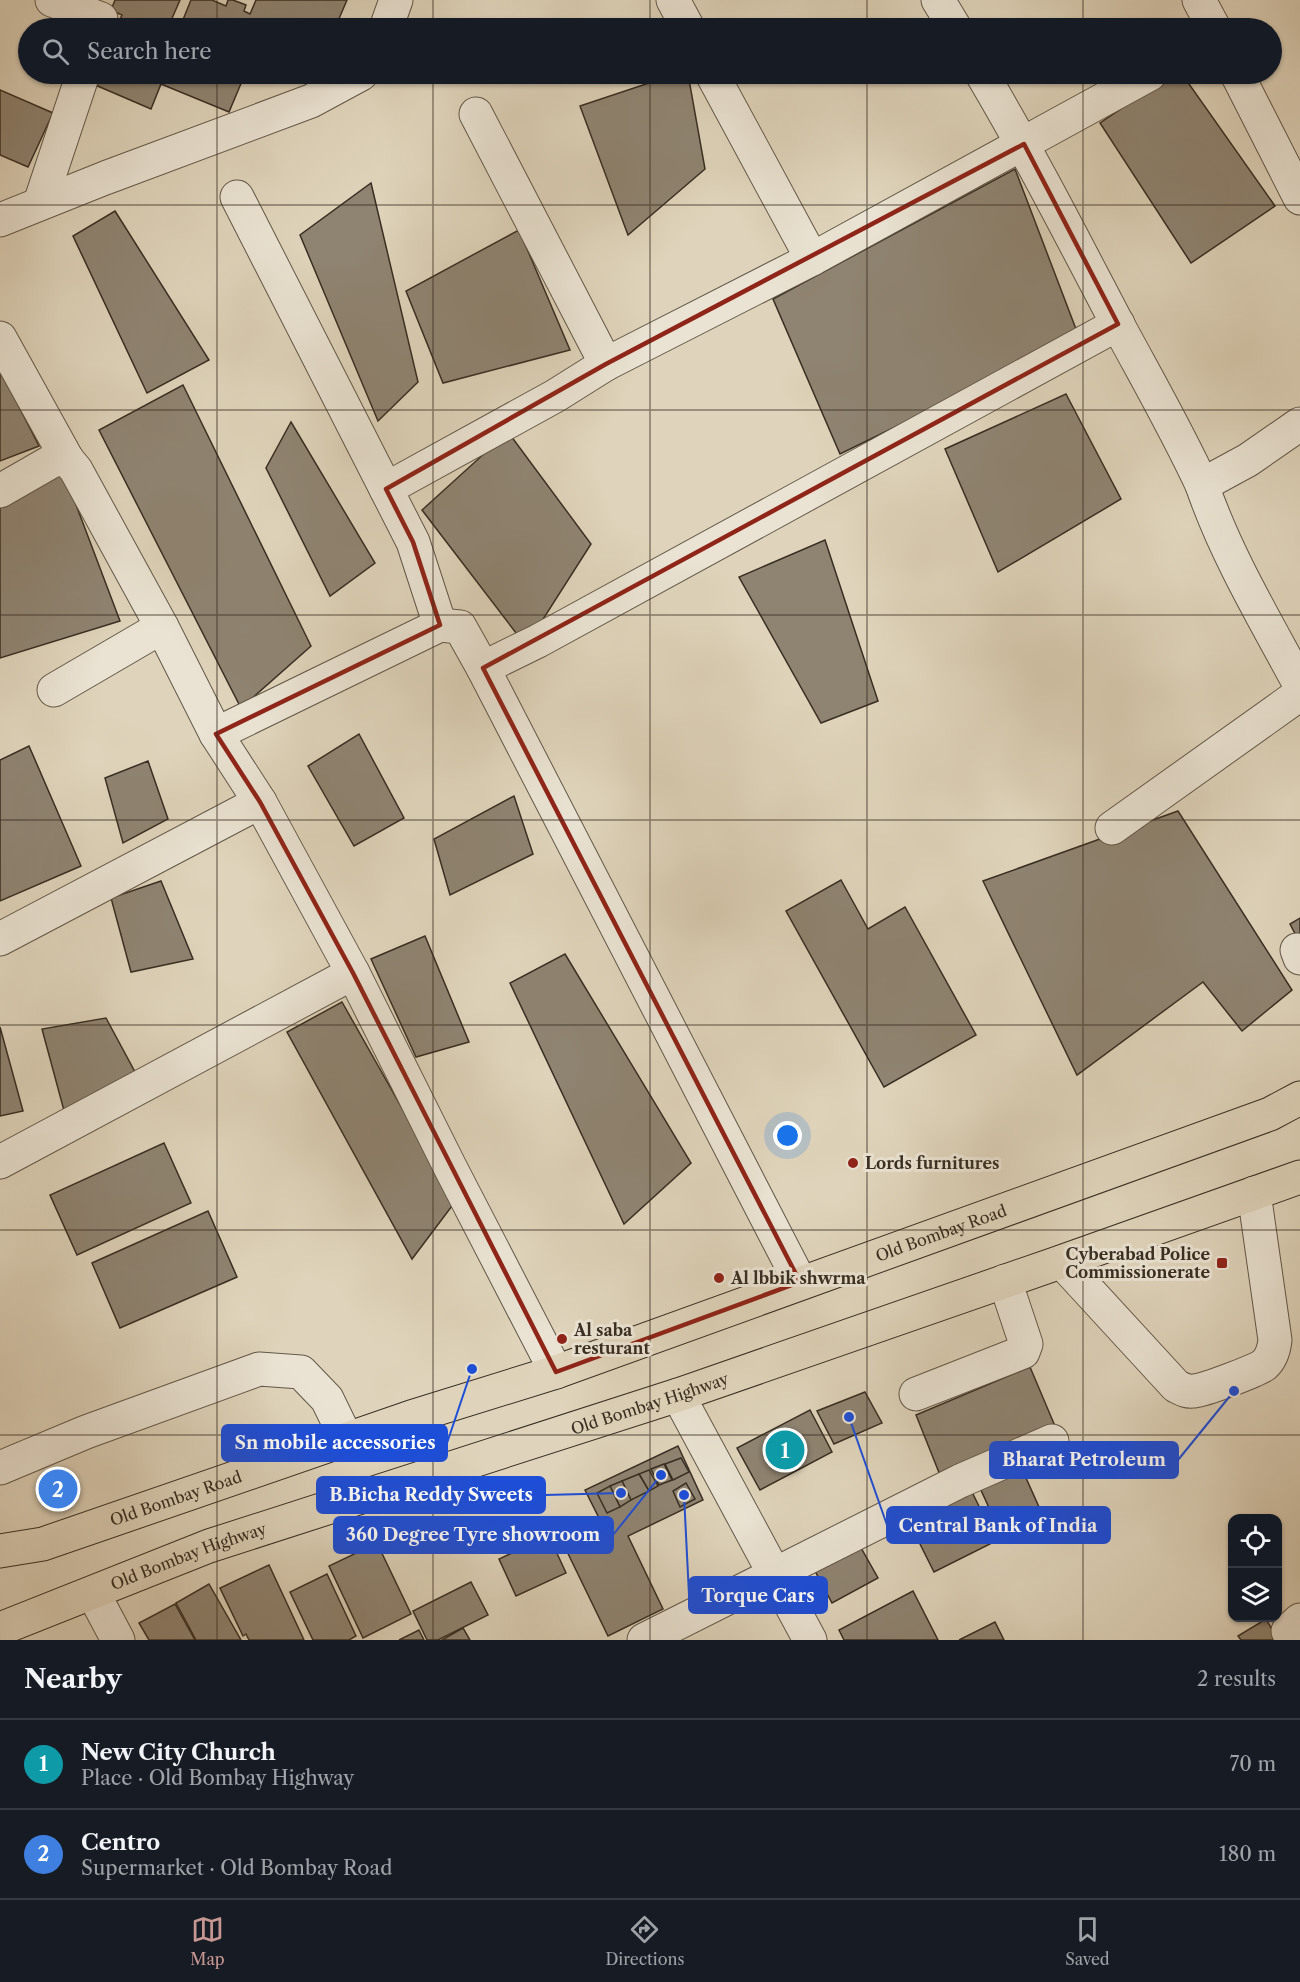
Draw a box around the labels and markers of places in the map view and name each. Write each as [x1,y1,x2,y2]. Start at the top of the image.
place label: Lords furnitures [865,1153,999,1173]
marker: Lords furnitures [846,1156,860,1170]
place label: Cyberabad Police Commissionerate [1065,1244,1210,1282]
marker: Cyberabad Police Commissionerate [1215,1256,1229,1270]
place label: Al lbbik shwrma [730,1268,866,1288]
marker: Al lbbik shwrma [712,1271,726,1285]
place label: Al saba resturant [573,1320,650,1358]
marker: Al saba resturant [555,1332,569,1346]
callout: Sn mobile accessories [222,1425,447,1461]
pin: 1 [766,1428,804,1472]
callout: Bharat Petroleum [990,1442,1178,1478]
pin: 2 [38,1466,78,1512]
callout: B.Bicha Reddy Sweets [317,1477,545,1513]
callout: Central Bank of India [887,1507,1110,1543]
callout: 360 Degree Tyre showroom [334,1517,613,1553]
callout: Torque Cars [689,1577,827,1613]

